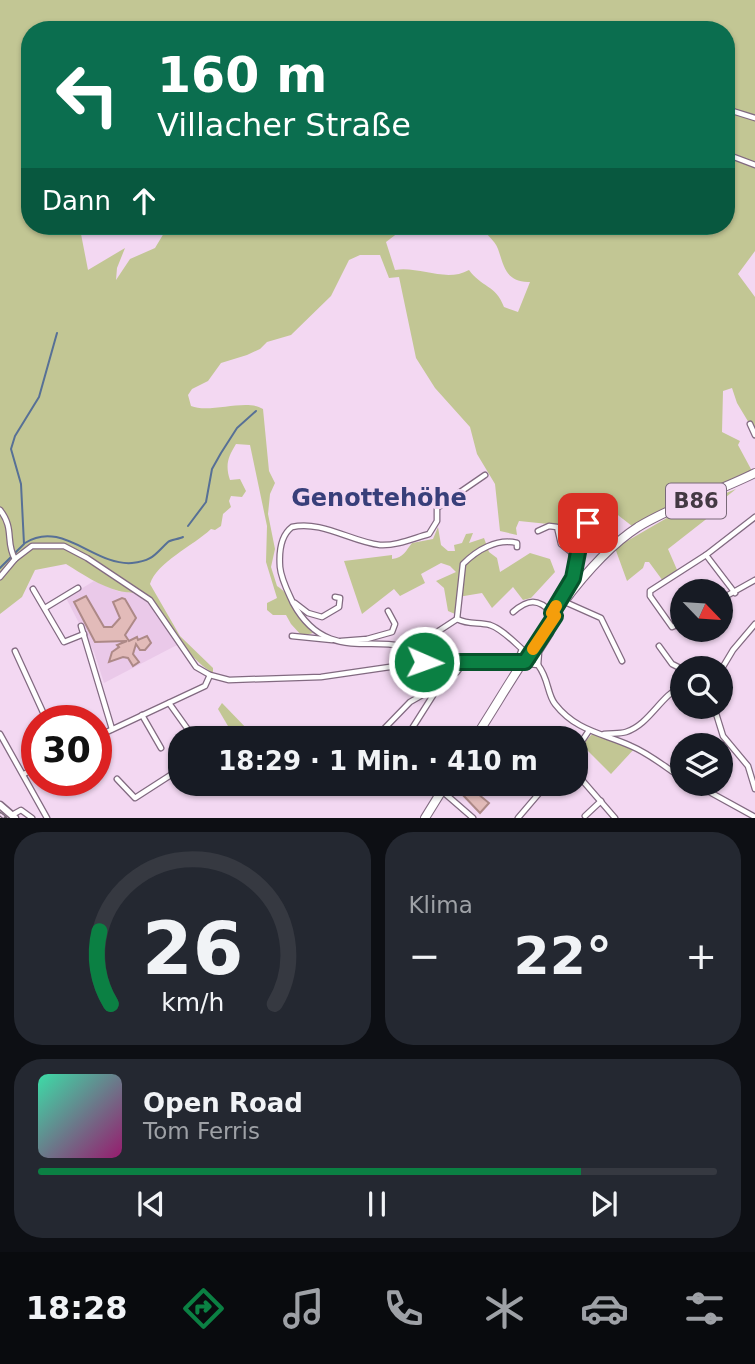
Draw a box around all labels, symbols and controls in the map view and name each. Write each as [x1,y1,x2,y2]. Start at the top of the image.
text: 160 m [157,47,327,104]
icon: left [42,49,133,140]
text: Villacher Straße [157,106,411,144]
icon: ahead [125,182,163,220]
text: Dann [42,186,111,216]
district label: Genottehöhe [291,484,467,512]
road number: B86 [666,484,726,518]
pin [558,493,618,553]
icon: arrive [569,504,607,542]
north arrow [670,579,733,642]
map controls [670,579,733,796]
position arrow [387,625,461,699]
button: search [670,656,733,719]
speed limit sign: 30 [21,705,112,796]
button: layers [670,733,733,796]
text: 18:29 · 1 Min. · 410 m [218,746,538,776]
text: Klima [409,892,473,918]
text: 26 [142,907,243,992]
text: 22° [514,926,612,986]
text: − [409,934,440,978]
text: + [685,934,717,978]
text: km/h [161,988,224,1017]
text: Open Road [143,1088,303,1118]
text: Tom Ferris [143,1118,260,1144]
icon: previous [132,1185,170,1223]
icon: pause [358,1185,396,1223]
icon: next [585,1185,623,1223]
icon: directions [179,1284,228,1333]
icon: music [279,1284,328,1333]
icon: phone [379,1284,428,1333]
icon: climate [480,1284,529,1333]
icon: car [580,1284,629,1333]
icon: filters [680,1284,729,1333]
text: 18:28 [26,1289,128,1327]

